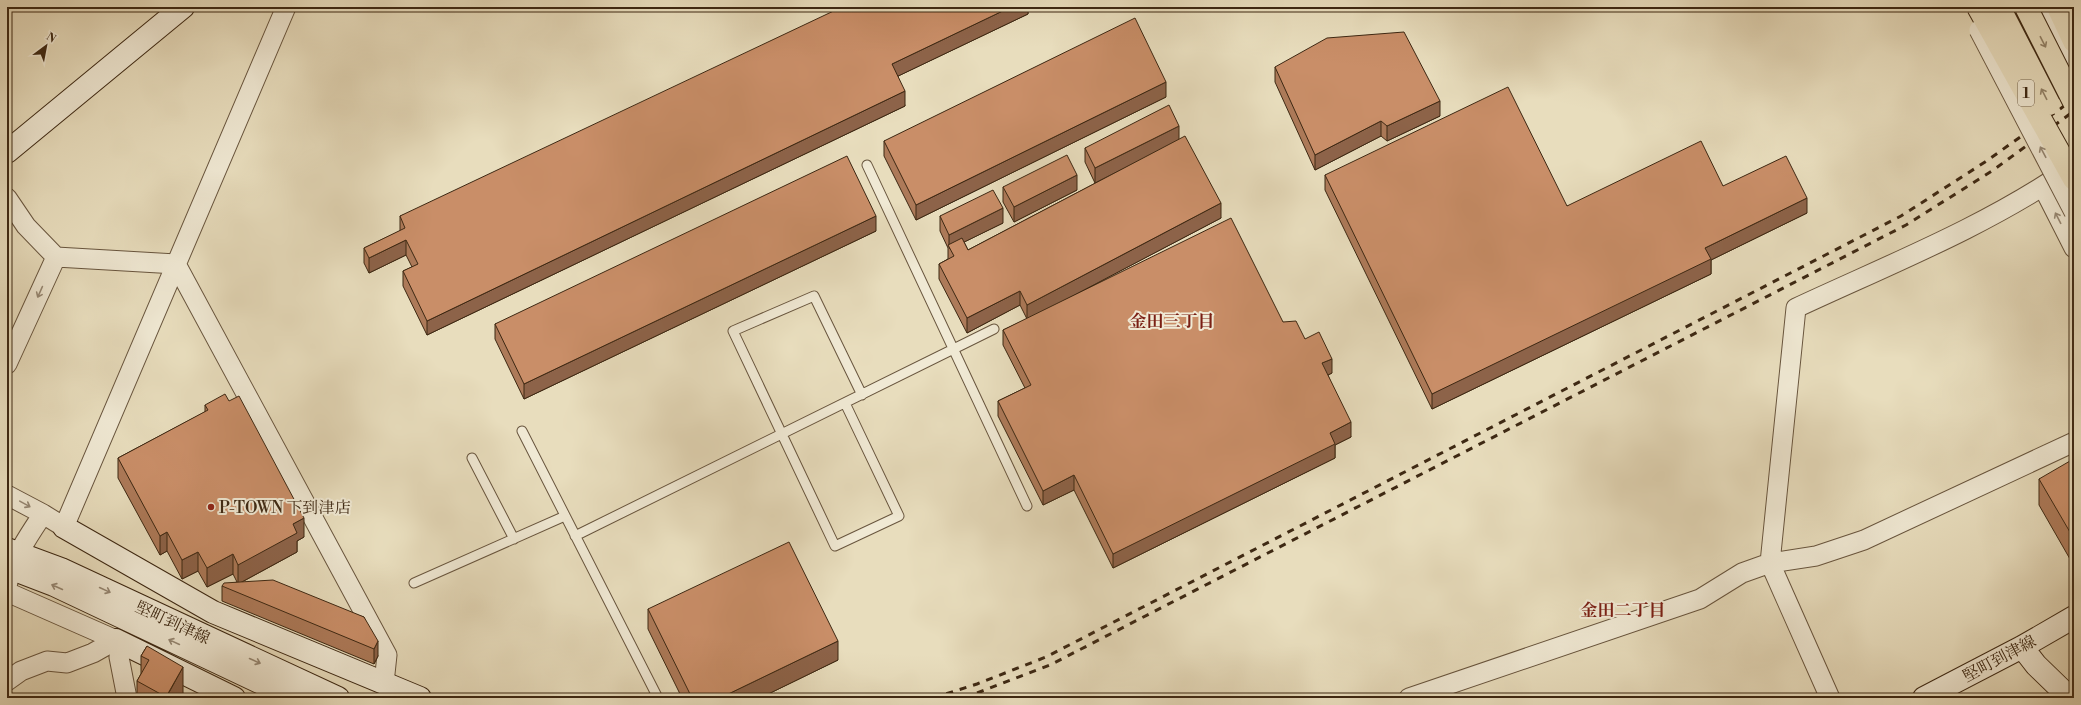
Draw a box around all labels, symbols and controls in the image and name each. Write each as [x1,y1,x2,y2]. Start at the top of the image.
north arrow [26,26,66,66]
text: N [43,30,58,47]
one-way arrow [2040,36,2048,48]
road number: 1 [2018,80,2034,106]
one-way arrow [2040,88,2047,100]
one-way arrow [2039,147,2046,159]
one-way arrow [2054,212,2062,224]
one-way arrow [36,286,43,298]
district label: 金田三丁目 [1130,311,1215,333]
place label: P-TOWN 下到津店 [219,498,350,518]
one-way arrow [19,501,31,509]
marker: P-TOWN 下到津店 [206,502,216,512]
one-way arrow [51,582,63,590]
one-way arrow [99,587,111,594]
street label: 堅町到津線 [132,597,213,649]
district label: 金田二丁目 [1581,600,1666,622]
street label: 堅町到津線 [1959,631,2039,686]
one-way arrow [169,638,181,645]
one-way arrow [249,658,261,665]

